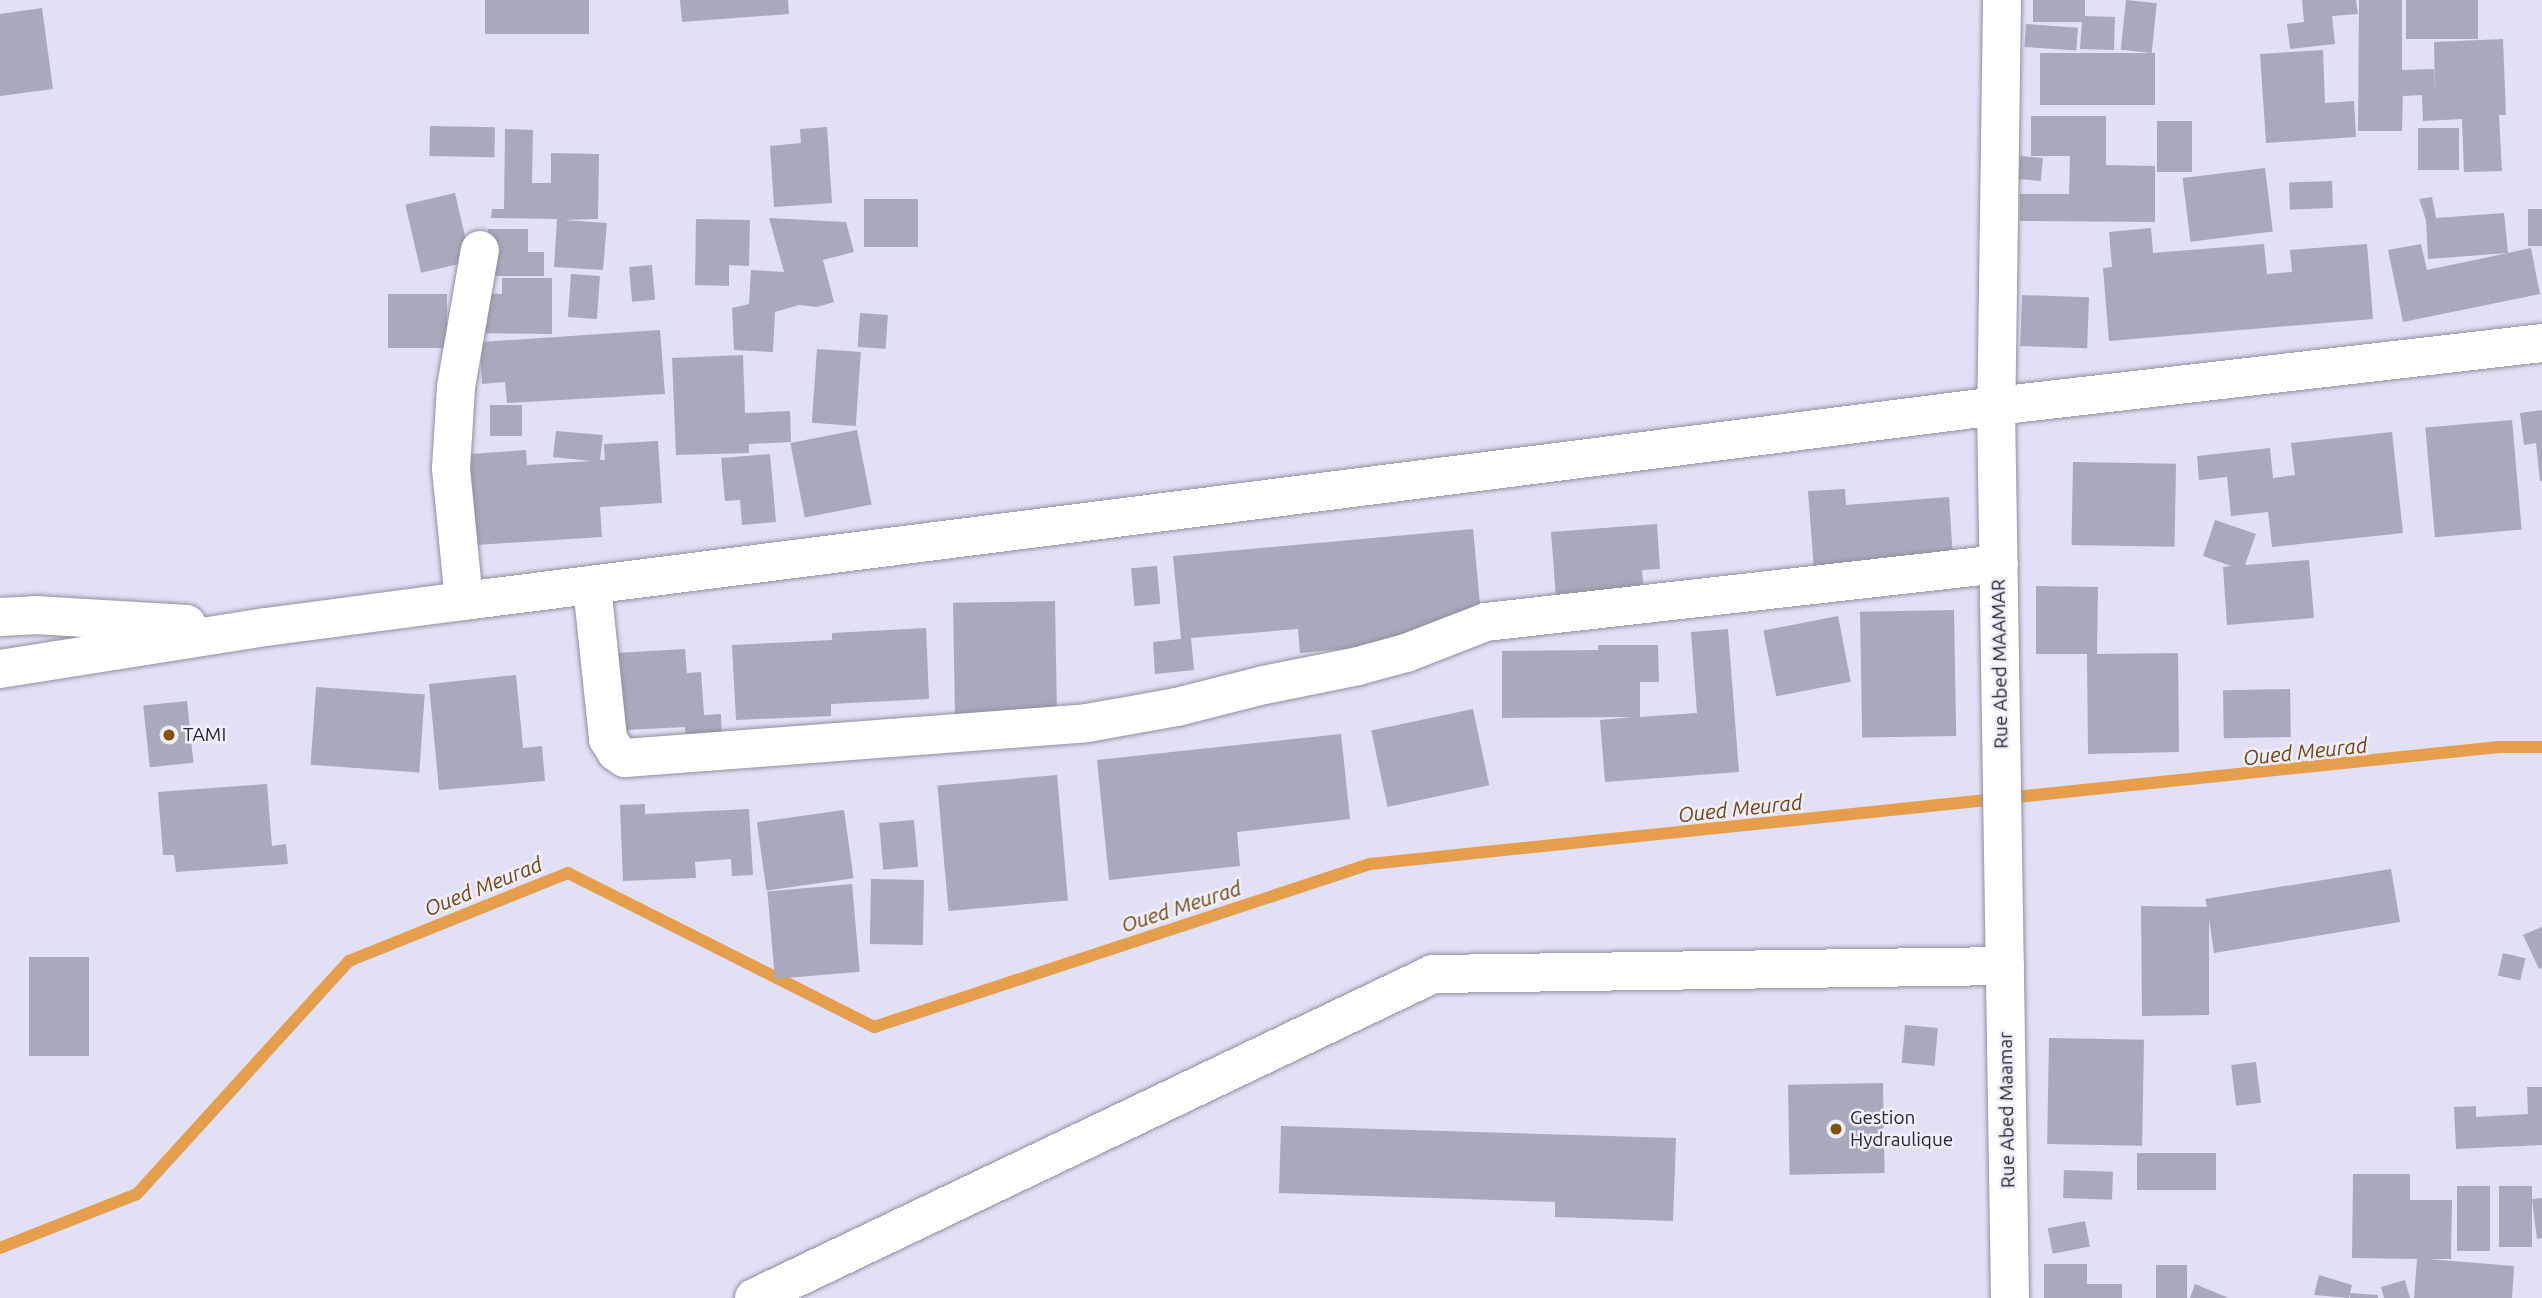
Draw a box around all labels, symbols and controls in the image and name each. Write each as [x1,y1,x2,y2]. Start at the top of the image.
street label: Rue Abed MAAMAR [1987,579,2013,749]
place label: TAMI [183,724,226,746]
marker: TAMI [161,727,177,743]
water label: Oued Meurad [2241,732,2369,770]
water label: Oued Meurad [1676,789,1804,827]
water label: Oued Meurad [420,851,546,921]
water label: Oued Meurad [1118,875,1244,937]
street label: Rue Abed Maamar [1994,1032,2020,1188]
place label: Gestion Hydraulique [1850,1107,1953,1151]
marker: Gestion Hydraulique [1828,1121,1844,1137]

